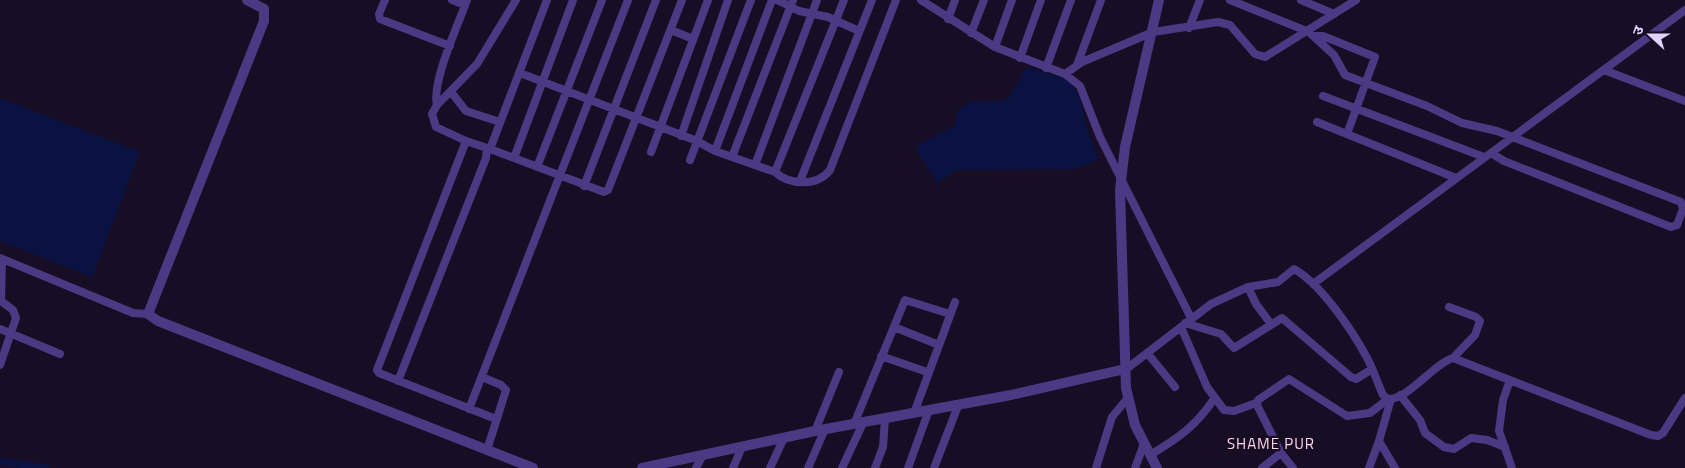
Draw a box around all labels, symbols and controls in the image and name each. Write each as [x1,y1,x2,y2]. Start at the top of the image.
north arrow [1625,10,1675,60]
text: उ [1626,22,1649,38]
district label: SHAME PUR [1227,432,1315,455]

